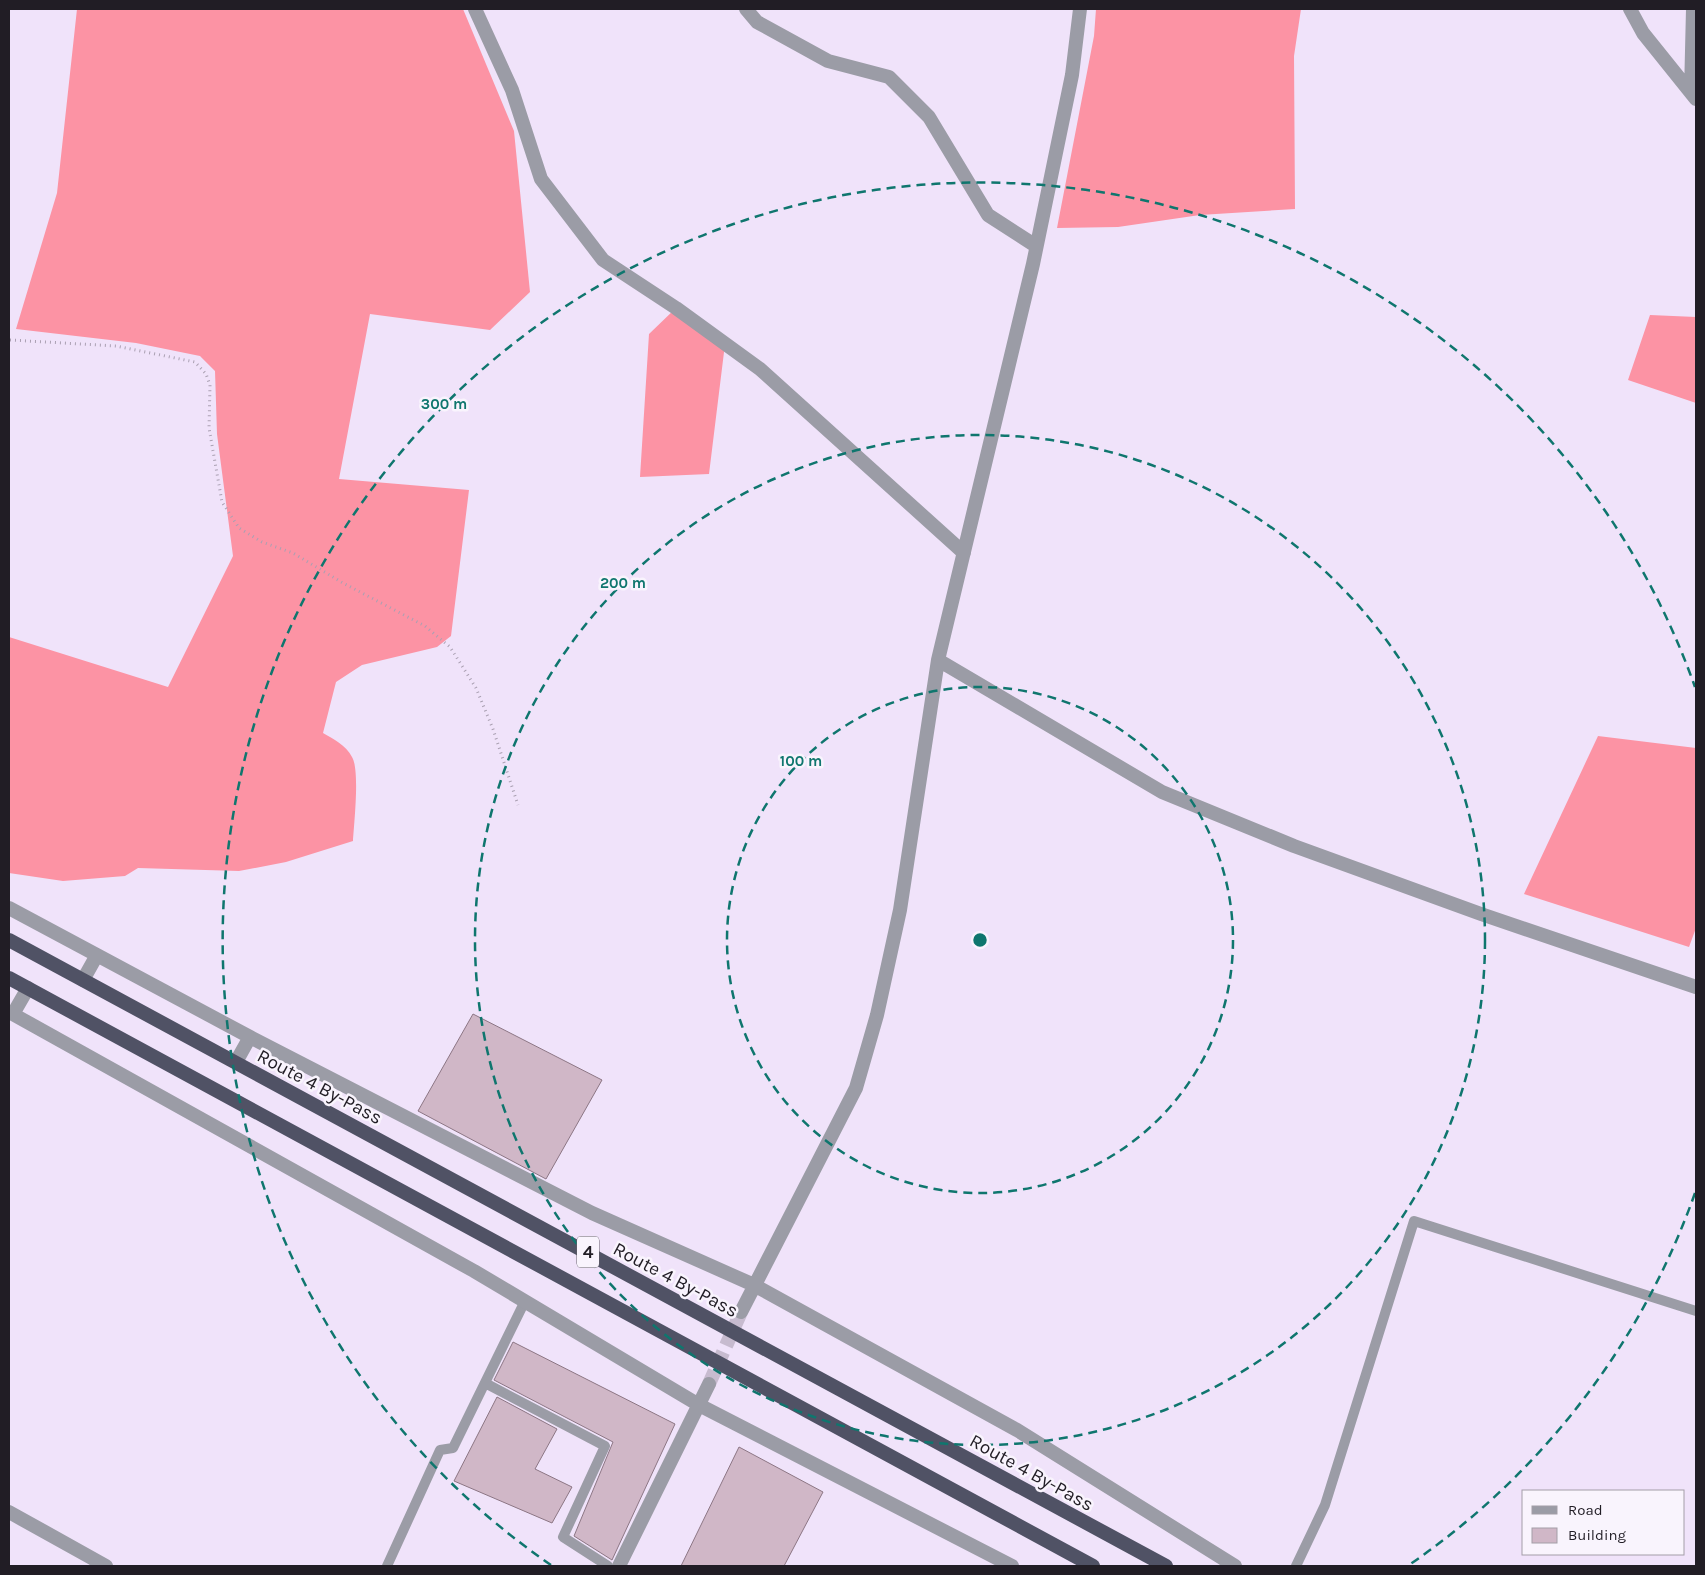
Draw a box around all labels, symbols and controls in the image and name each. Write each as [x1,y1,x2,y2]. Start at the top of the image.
text: 300 m [421,395,467,413]
text: 200 m [600,574,646,592]
text: 100 m [780,752,822,770]
centre of rings [971,931,989,949]
street label: Route 4 By-Pass [253,1045,386,1129]
road number: 4 [577,1236,599,1268]
street label: Route 4 By-Pass [609,1238,742,1322]
street label: Route 4 By-Pass [966,1430,1097,1516]
legend [1522,1490,1685,1555]
text: Road [1568,1501,1603,1519]
text: Building [1568,1526,1626,1544]

